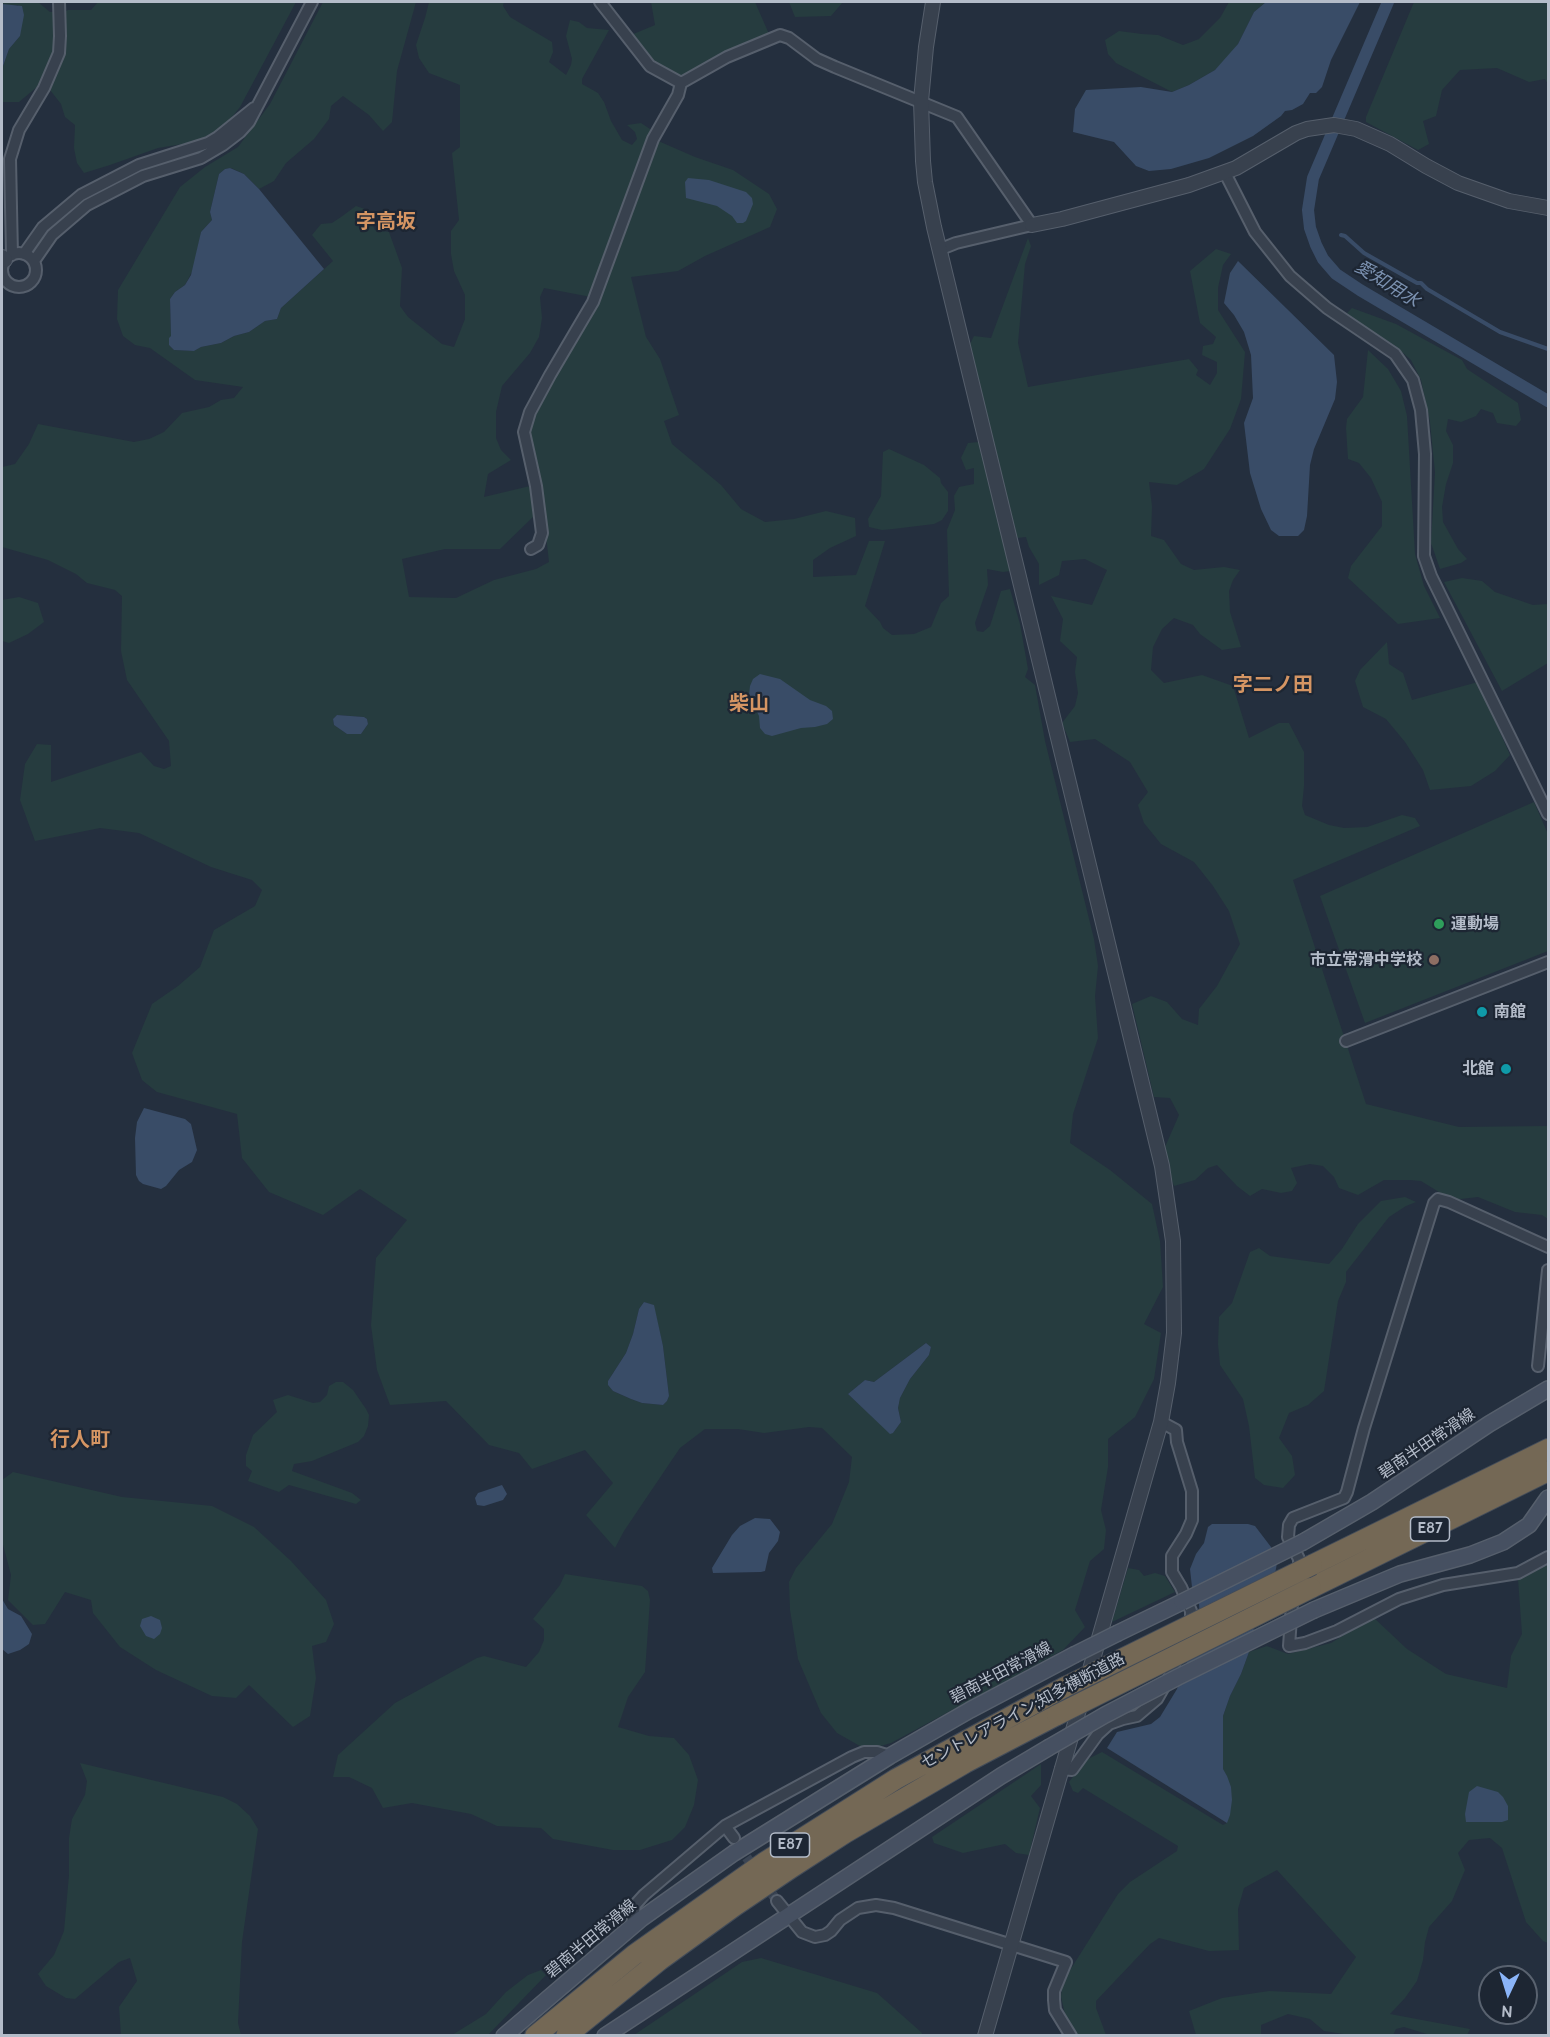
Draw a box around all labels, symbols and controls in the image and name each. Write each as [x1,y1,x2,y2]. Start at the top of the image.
district label: 字高坂 [356,210,416,234]
water label: 愛知用水 [1351,256,1423,312]
district label: 字二ノ田 [1233,673,1313,697]
district label: 柴山 [729,692,769,716]
place label: 運動場 [1451,914,1499,934]
marker: 運動場 [1432,917,1446,931]
place label: 市立常滑中学校 [1310,950,1422,970]
marker: 市立常滑中学校 [1427,953,1441,967]
place label: 南館 [1494,1002,1526,1022]
marker: 南館 [1475,1005,1489,1019]
place label: 北館 [1462,1059,1494,1079]
marker: 北館 [1499,1062,1513,1076]
street label: 碧南半田常滑線 [1375,1405,1479,1483]
district label: 行人町 [50,1428,110,1452]
road number: E87 [1410,1517,1450,1541]
street label: 碧南半田常滑線 [947,1638,1055,1708]
street label: セントレアライン;知多横断道路 [918,1649,1128,1773]
road number: E87 [770,1833,810,1857]
street label: 碧南半田常滑線 [542,1896,640,1982]
north arrow [1478,1965,1538,2025]
text: N [1501,2002,1513,2021]

